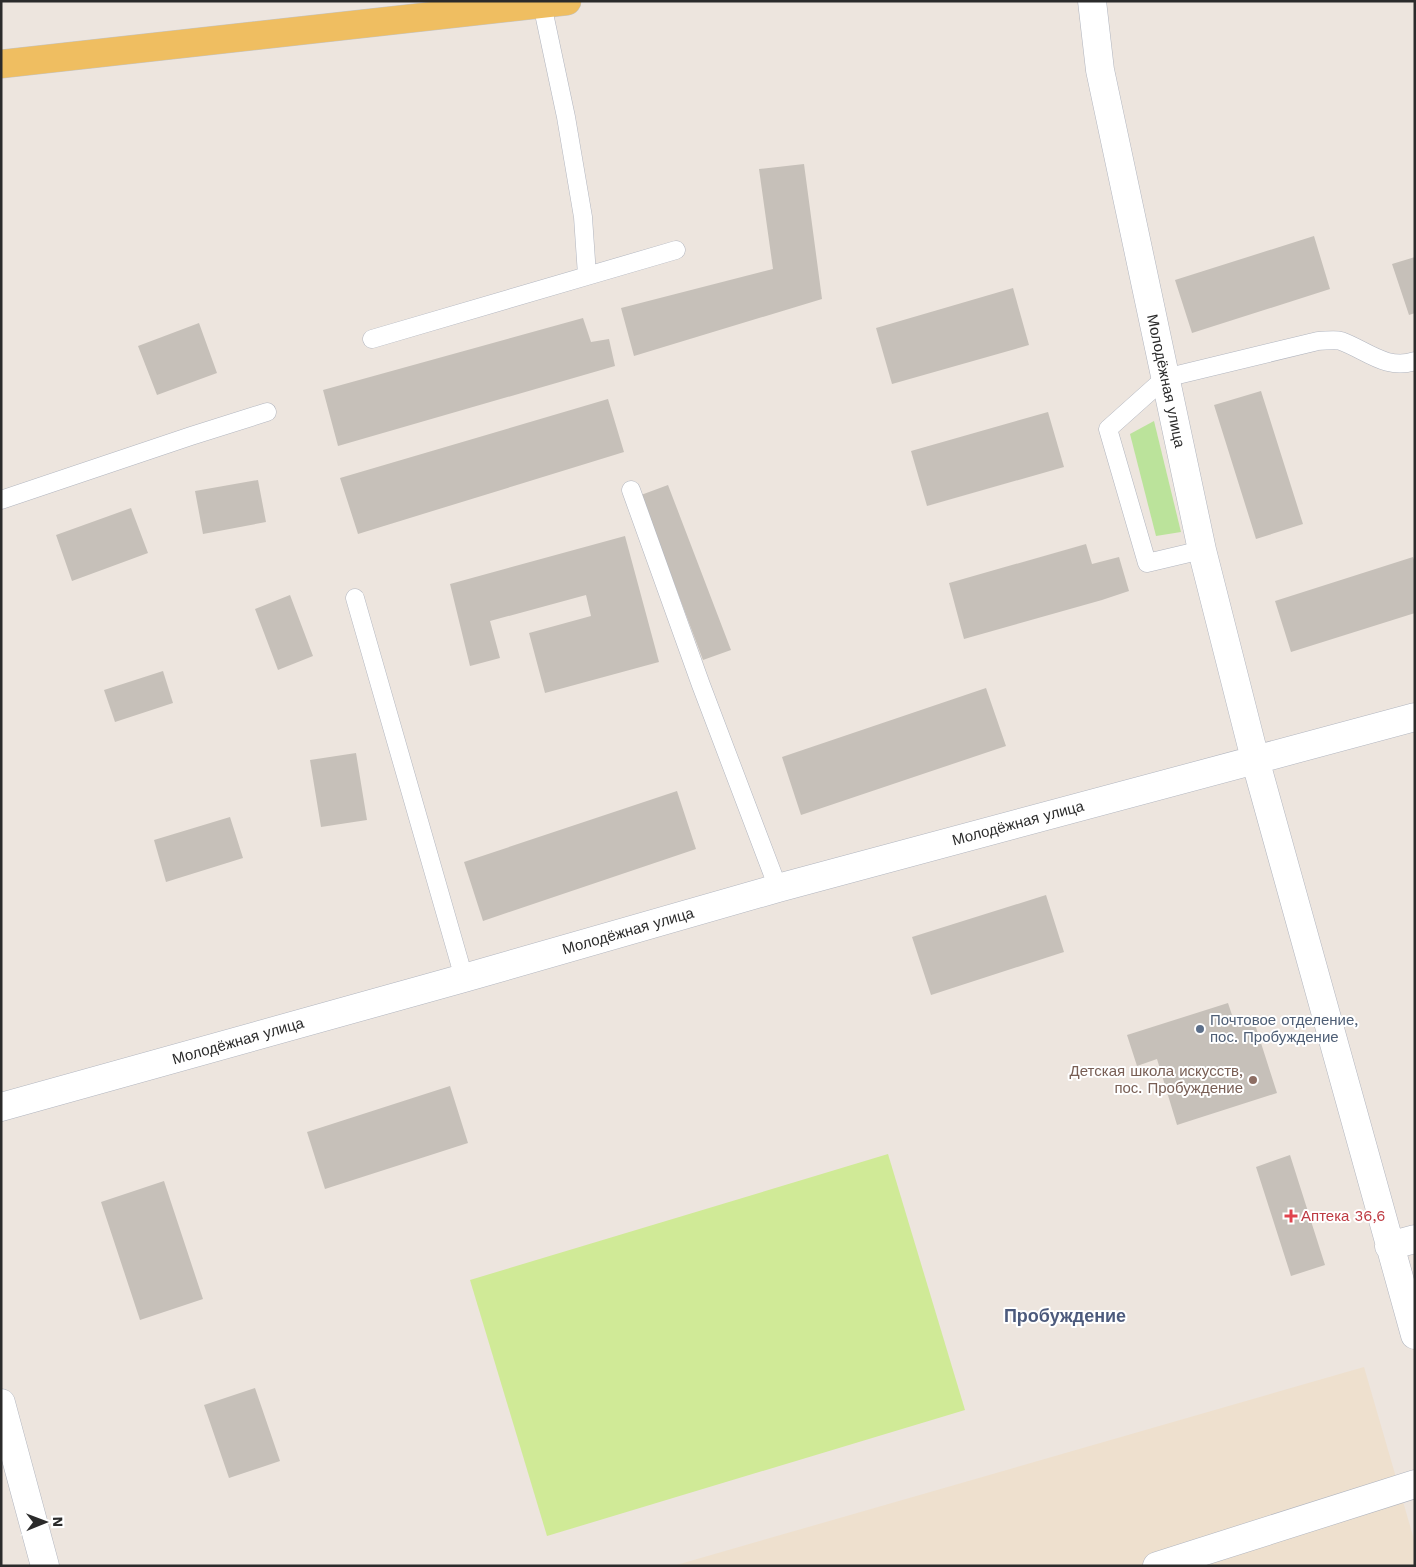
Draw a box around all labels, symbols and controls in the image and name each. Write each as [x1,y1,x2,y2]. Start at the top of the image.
street label: Молодёжная улица [1143,313,1189,450]
street label: Молодёжная улица [950,797,1087,849]
street label: Молодёжная улица [560,903,696,958]
place label: Почтовое отделение, пос. Пробуждение [1210,1011,1358,1046]
street label: Молодёжная улица [170,1013,306,1068]
marker: Почтовое отделение, пос. Пробуждение [1194,1023,1206,1035]
place label: Детская школа искусств, пос. Пробуждение [1070,1062,1243,1097]
marker: Детская школа искусств, пос. Пробуждение [1247,1074,1259,1086]
place label: Аптека 36,6 [1301,1207,1385,1225]
marker: Аптека 36,6 [1285,1210,1297,1222]
district label: Пробуждение [1004,1305,1126,1326]
north arrow [20,1497,70,1547]
text: N [50,1516,66,1527]

